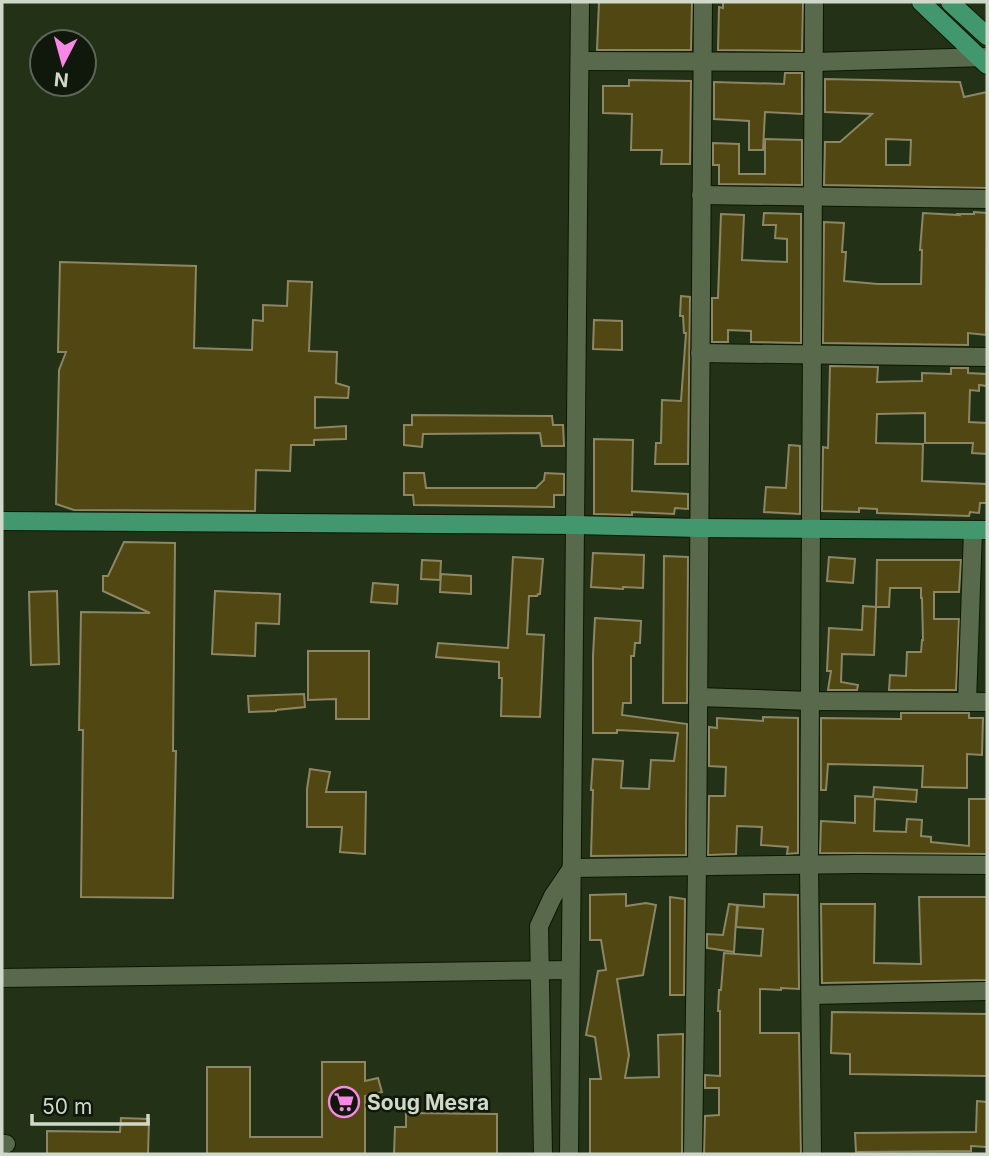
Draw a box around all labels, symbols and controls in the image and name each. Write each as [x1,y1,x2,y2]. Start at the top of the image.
north arrow [28,28,98,98]
text: N [53,67,70,92]
scale bar [32,1082,147,1126]
supermarket icon: Soug Mesra [327,1085,361,1119]
place label: Soug Mesra [367,1090,489,1115]
text: 50 m [42,1094,92,1119]

